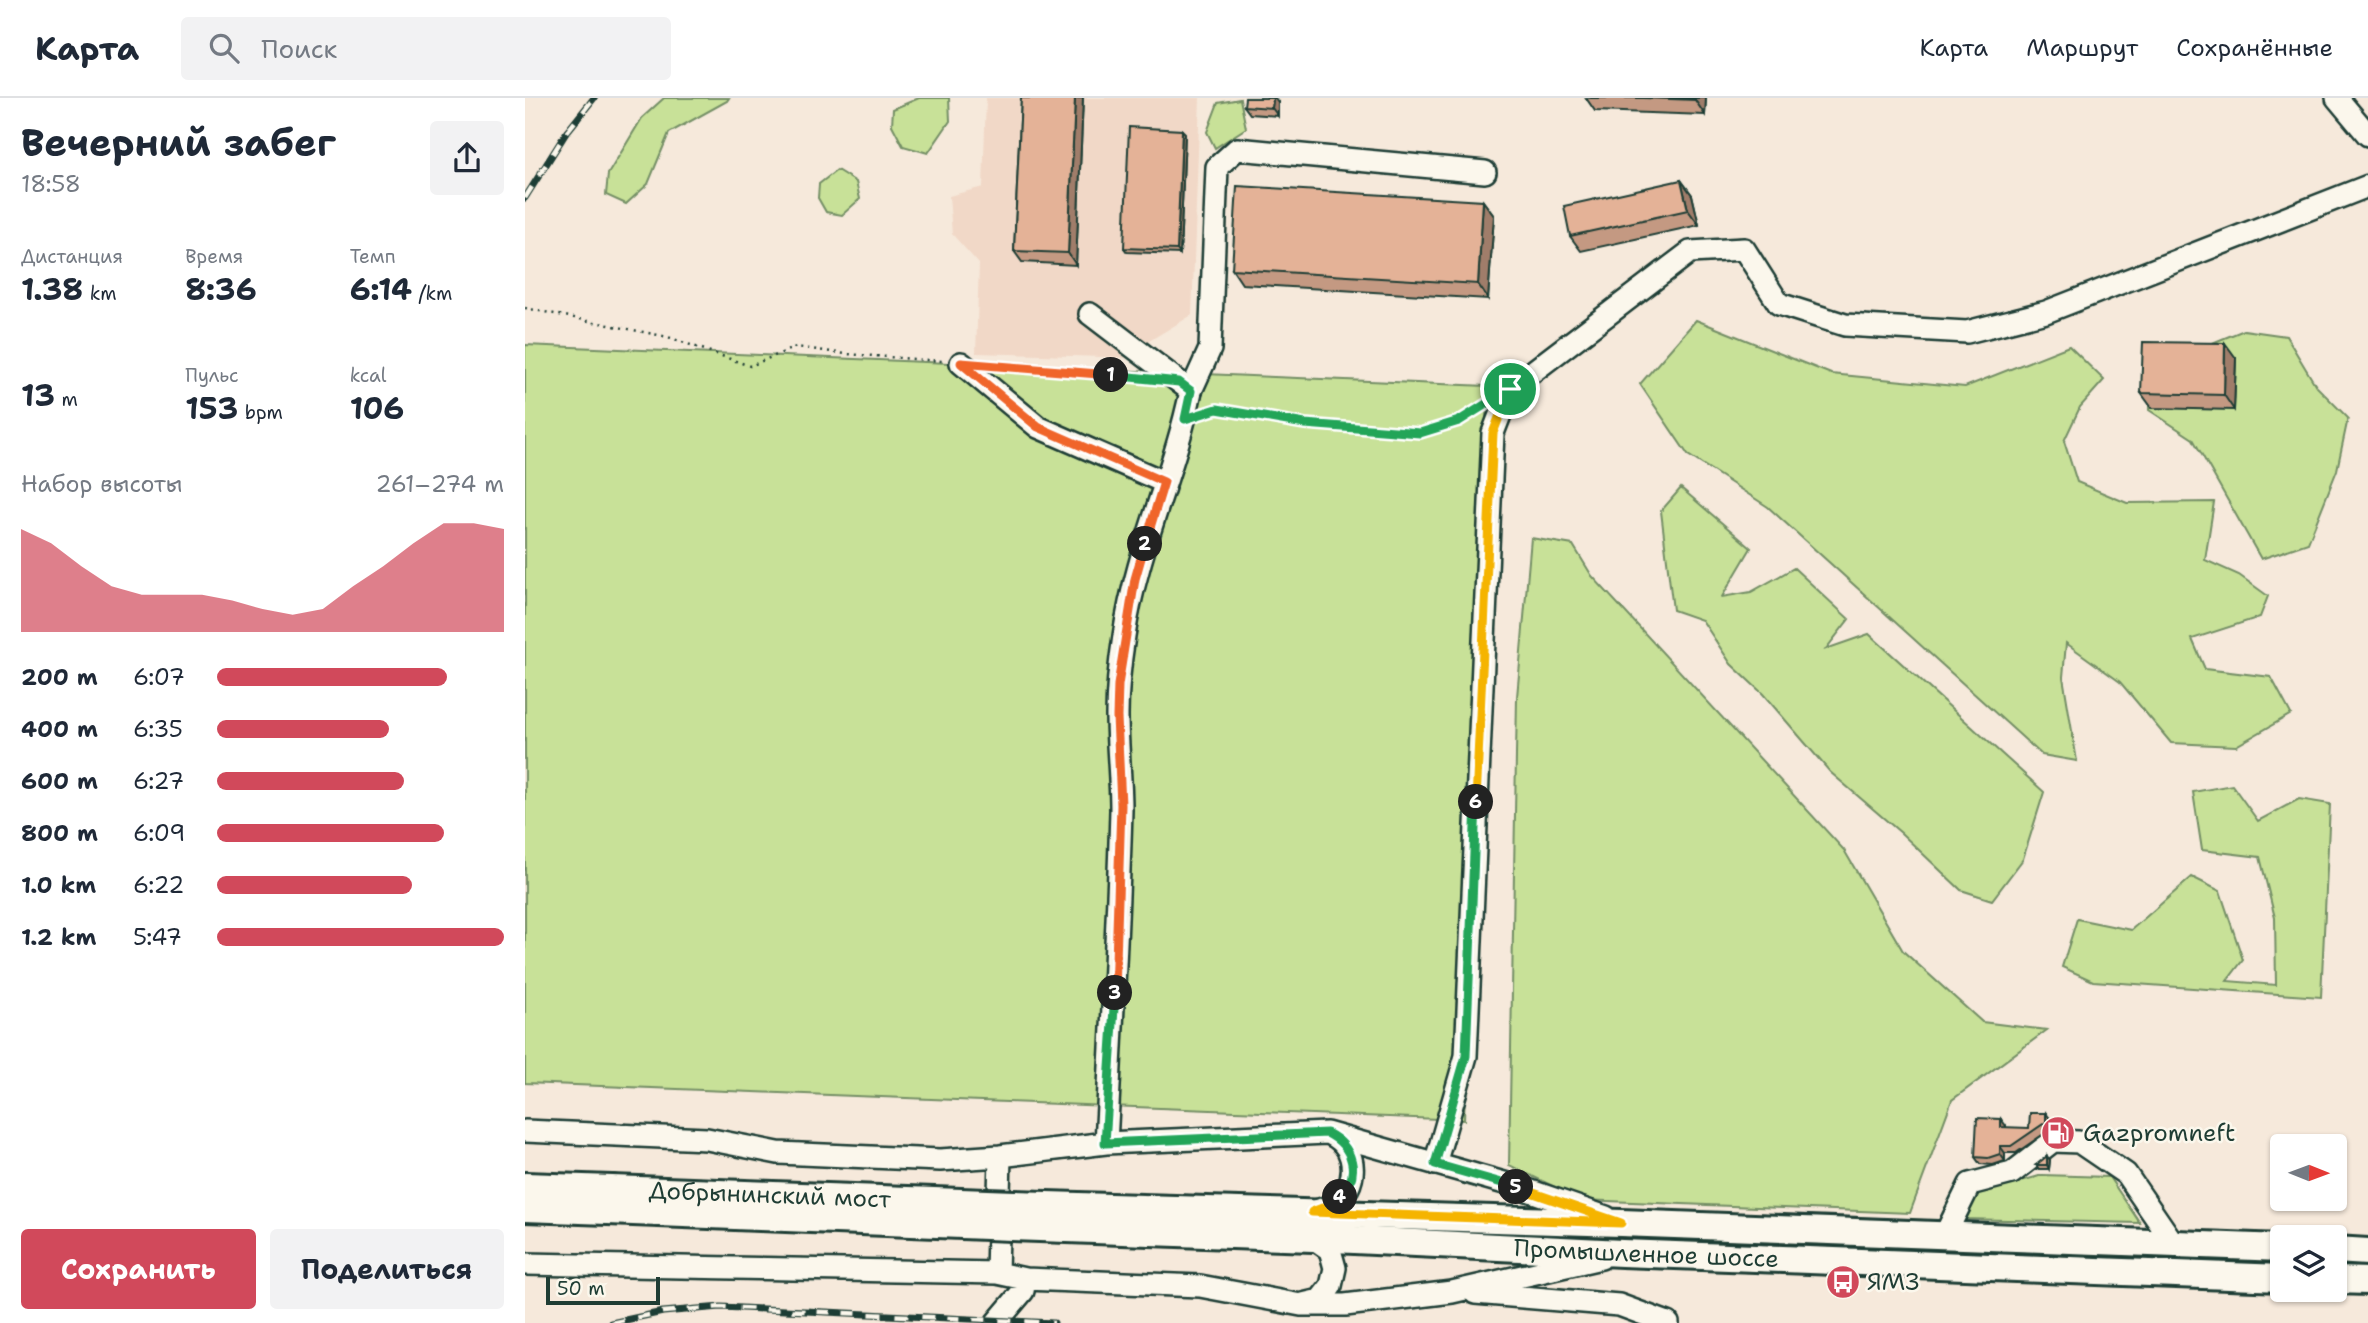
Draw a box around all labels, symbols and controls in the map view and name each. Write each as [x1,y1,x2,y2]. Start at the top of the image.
search box [181,17,671,80]
text: Карта [35,26,139,71]
icon: search [205,29,243,67]
text: Поиск [261,31,337,66]
text: Карта [1920,32,1988,64]
text: Маршрут [2026,32,2138,64]
text: Сохранённые [2176,32,2333,64]
text: Вечерний забег [21,117,336,168]
button: share [430,121,504,195]
text: 18:58 [21,169,81,199]
text: Дистанция [21,244,123,269]
text: Время [185,244,243,269]
text: Темп [350,244,396,269]
text: 1.38 [21,269,83,310]
text: 8:36 [185,269,257,310]
text: 6:14 [350,269,412,310]
text: km [83,281,117,306]
text: /km [412,281,452,306]
pin: 1 [1093,358,1129,392]
pin [1480,359,1540,419]
text: 1 [1106,362,1115,387]
text: Пульс [185,363,239,388]
text: kcal [350,363,387,388]
icon: arrive [1491,370,1529,408]
text: 13 [21,375,55,416]
text: m [55,387,78,412]
text: 153 [185,388,238,429]
text: 106 [350,388,404,429]
text: bpm [238,400,283,425]
text: Набор высоты [21,469,182,499]
text: 261–274 m [376,469,504,499]
pin: 2 [1127,526,1163,562]
text: 2 [1138,531,1151,556]
text: 200 m [21,662,98,692]
text: 6:07 [133,662,185,692]
text: 400 m [21,714,98,744]
text: 6:35 [133,714,183,744]
text: 600 m [21,766,98,796]
text: 6:27 [133,766,184,796]
pin: 6 [1459,784,1493,820]
text: 6 [1469,789,1482,814]
text: 800 m [21,818,98,848]
text: 6:09 [133,818,185,848]
text: 1.0 km [21,870,96,900]
text: 6:22 [133,870,184,900]
text: 1.2 km [21,922,97,952]
text: 5:47 [133,922,182,952]
pin: 3 [1097,976,1133,1010]
text: 3 [1108,980,1121,1005]
fuel station icon: Gazpromneft [2039,1114,2077,1152]
place label: Gazpromneft [2083,1117,2235,1149]
north arrow [2270,1134,2347,1211]
map controls [2270,1134,2347,1302]
pin: 5 [1499,1170,1534,1204]
street label: Добрынинский мост [648,1174,892,1215]
text: 5 [1510,1174,1521,1199]
pin: 4 [1323,1180,1357,1214]
text: 4 [1333,1184,1346,1209]
button: layers [2270,1225,2347,1302]
button: Сохранить [21,1229,256,1309]
button: Поделиться [270,1229,504,1309]
street label: Промышленное шоссе [1513,1232,1780,1275]
bus stop icon: ЯМЗ [1824,1263,1862,1301]
place label: ЯМЗ [1867,1266,1920,1298]
scale bar [546,1274,660,1306]
text: 50 m [557,1276,605,1301]

